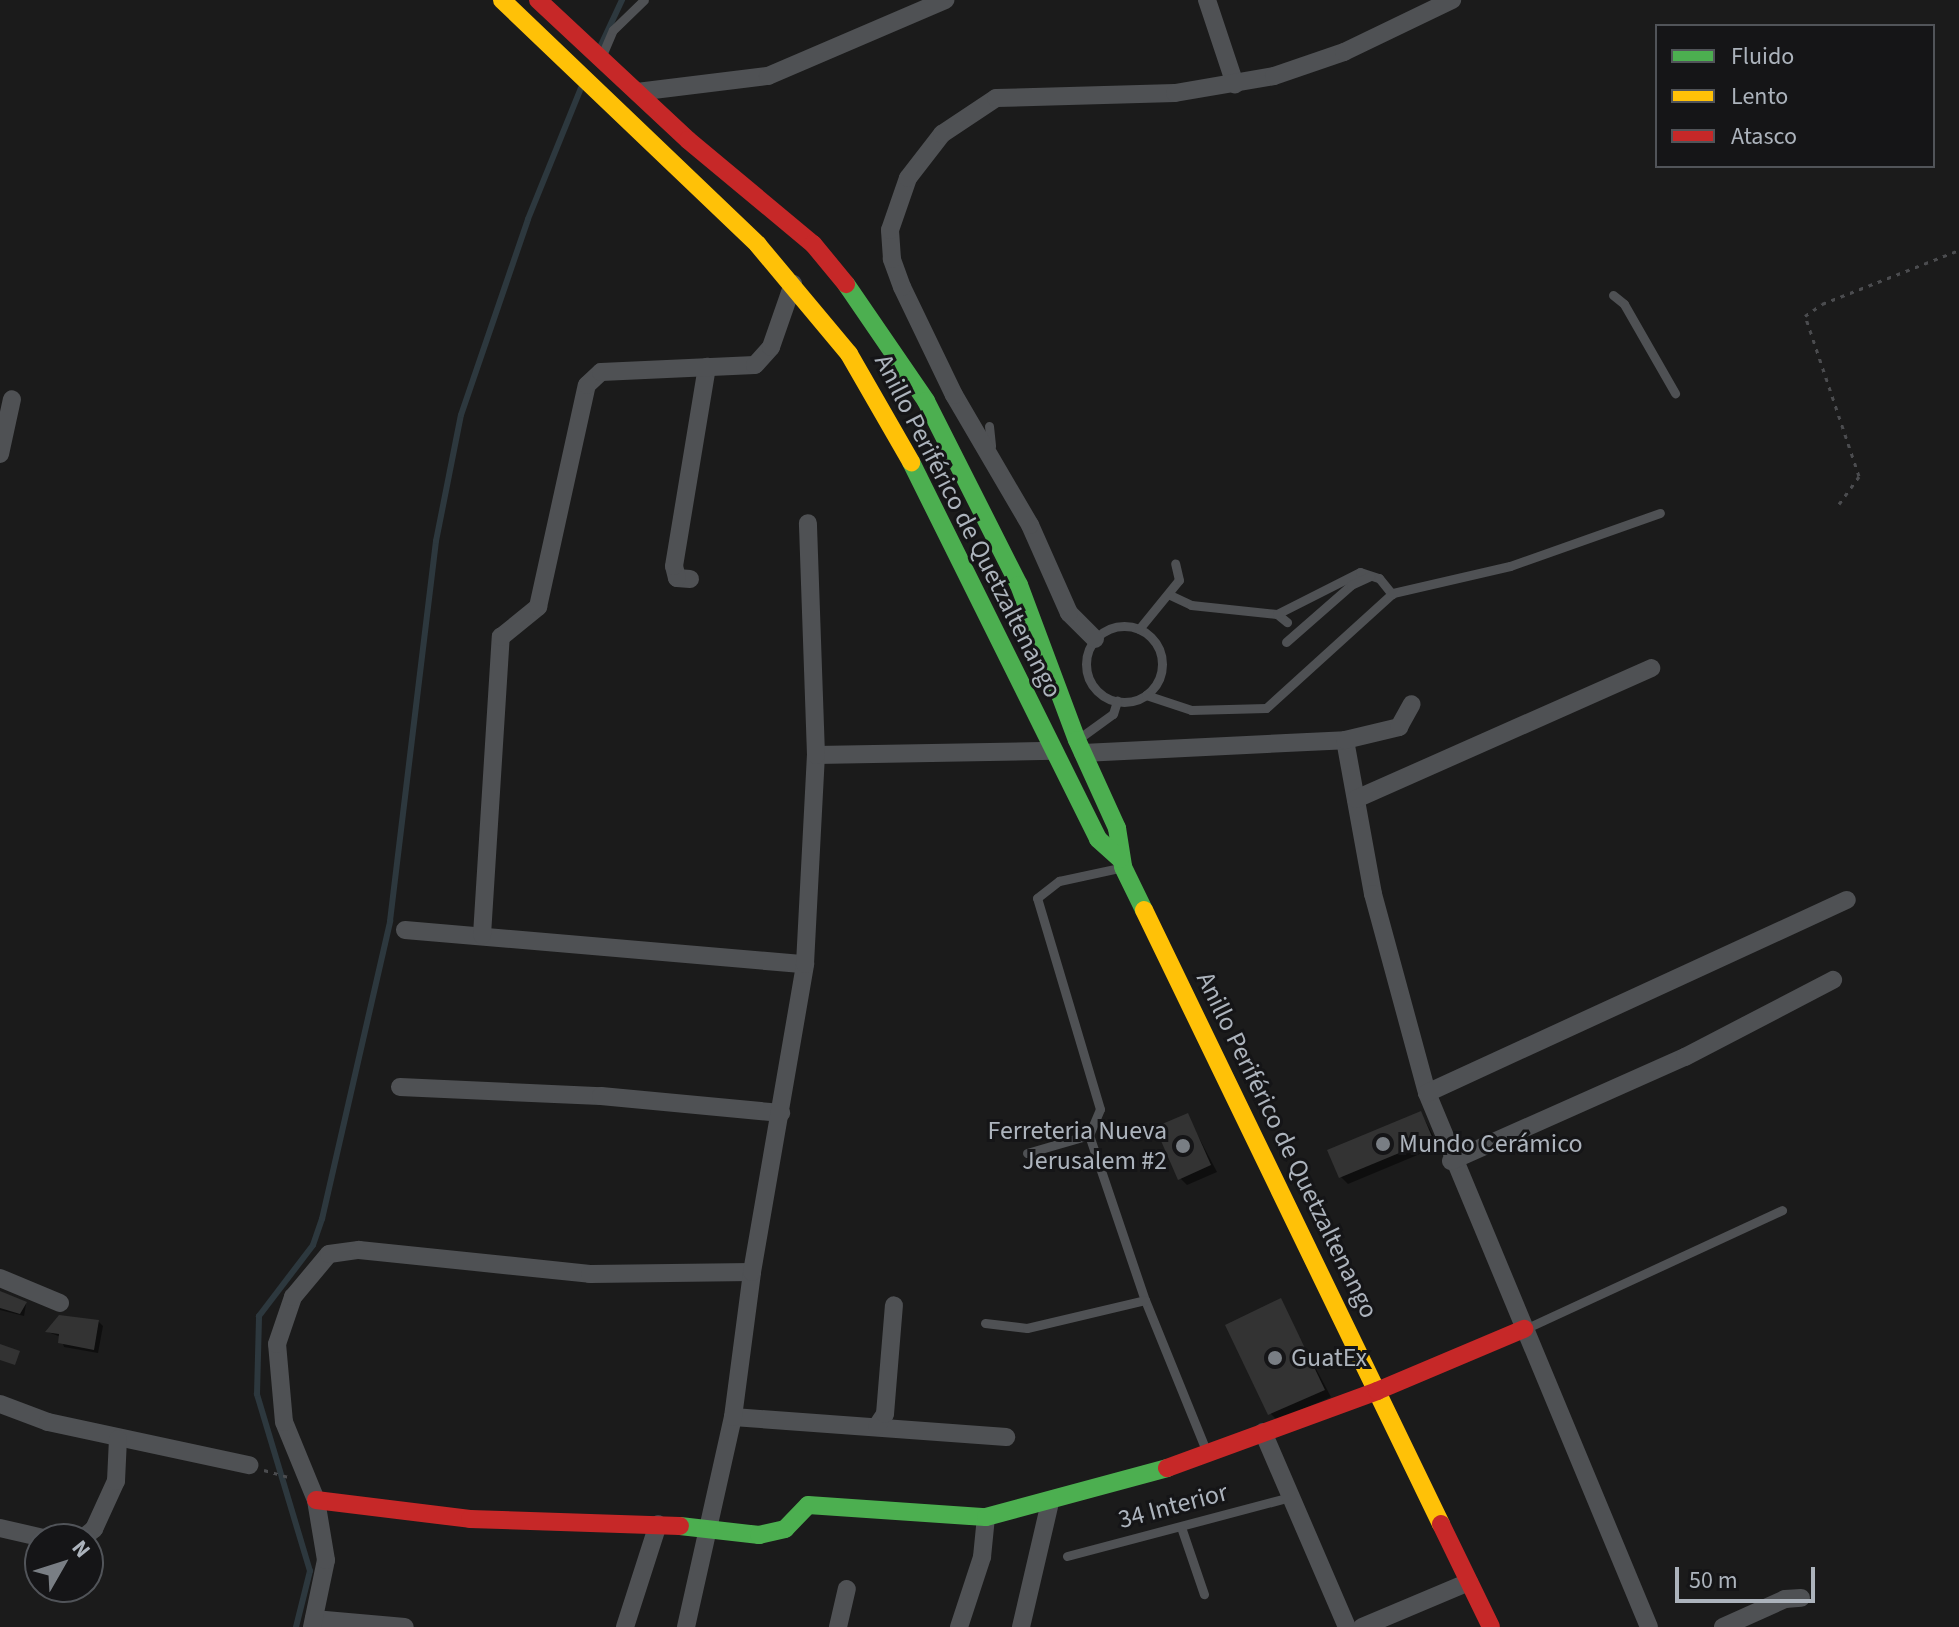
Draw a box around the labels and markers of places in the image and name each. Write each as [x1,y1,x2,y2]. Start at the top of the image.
place label: Ferreteria Nueva Jerusalem #2 [987,1115,1167,1176]
place label: Mundo Cerámico [1399,1128,1583,1160]
marker: Mundo Cerámico [1374,1135,1392,1153]
marker: Ferreteria Nueva Jerusalem #2 [1174,1137,1192,1155]
place label: GuatEx [1291,1342,1367,1374]
marker: GuatEx [1266,1349,1284,1367]

